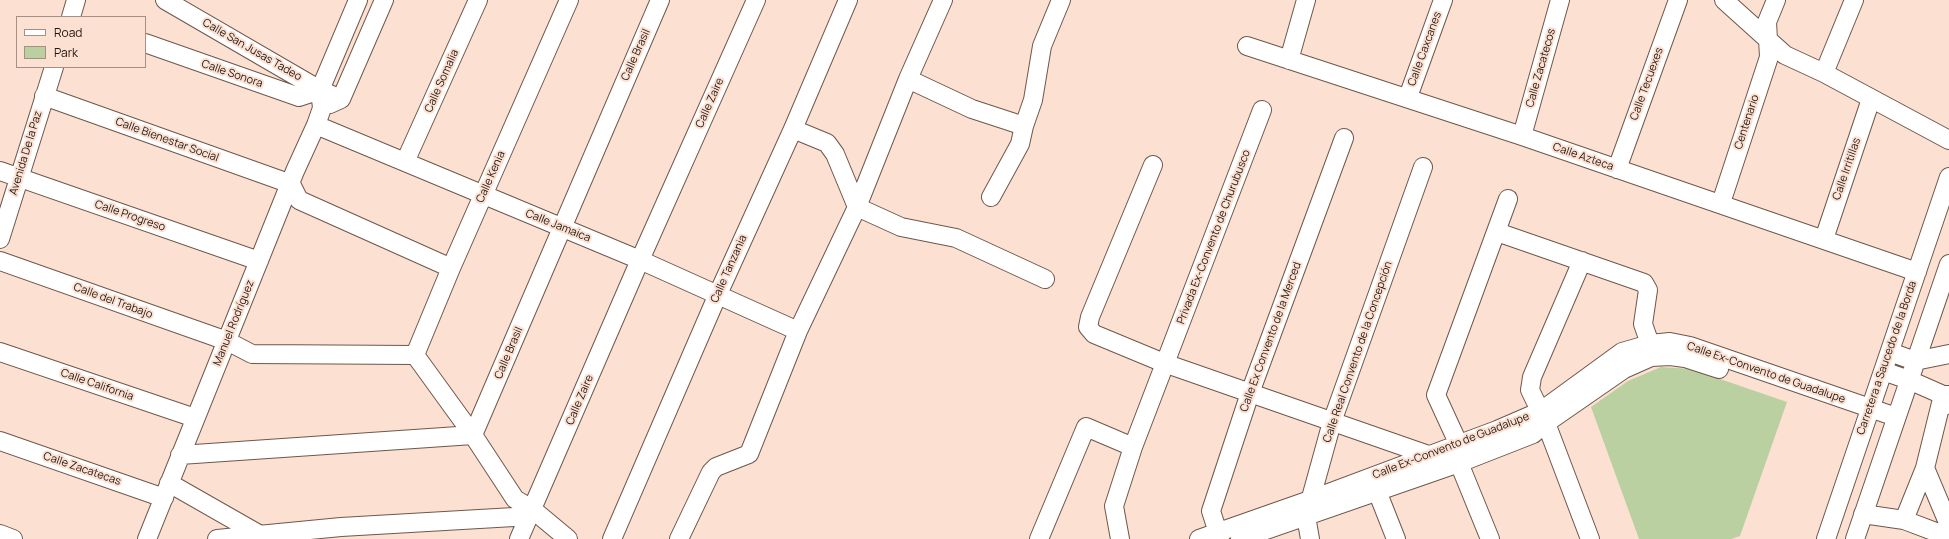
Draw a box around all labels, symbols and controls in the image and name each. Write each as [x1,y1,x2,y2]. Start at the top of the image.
street label: Calle Caxcanes [1405,10,1445,88]
legend [16,16,146,68]
street label: Calle San Jusas Tadeo [200,16,304,84]
text: Road [54,24,82,41]
street label: Calle Brasil [619,27,653,83]
street label: Calle Zacatecos [1523,27,1559,109]
text: Park [54,44,78,61]
street label: Calle Tecuexes [1628,46,1666,122]
street label: Calle Somalia [422,47,462,115]
street label: Calle Sonora [200,57,264,91]
street label: Calle Zaire [693,76,727,130]
street label: Centenario [1732,93,1762,151]
street label: Avenida De la Paz [7,109,45,197]
street label: Calle Bienestar Social [113,115,221,165]
street label: Calle Irritillas [1830,136,1864,202]
street label: Calle Azteca [1551,140,1615,174]
street label: Privada Ex-Convento de Churubusco [1175,148,1253,326]
street label: Calle Kenia [474,149,508,205]
street label: Calle Progreso [93,198,167,234]
street label: Calle Jamaica [523,207,593,245]
street label: Calle Tanzania [708,233,750,305]
street label: Calle Ex Convento de la Merced [1238,260,1304,414]
street label: Calle Real Convento de la Concepción [1321,260,1395,444]
street label: Manuel Rodríguez [211,278,257,368]
street label: Carretera a Saucedo de la Borda [1854,279,1920,437]
street label: Calle del Trabajo [72,281,154,321]
street label: Calle Brasil [492,325,526,381]
street label: Calle Ex-Convento de Guadalupe [1685,340,1847,406]
street label: Calle California [59,366,135,404]
street label: Calle Zaire [563,373,597,427]
street label: Calle Ex-Convento de Guadalupe [1371,410,1531,482]
street label: Calle Zacatecas [41,450,123,488]

